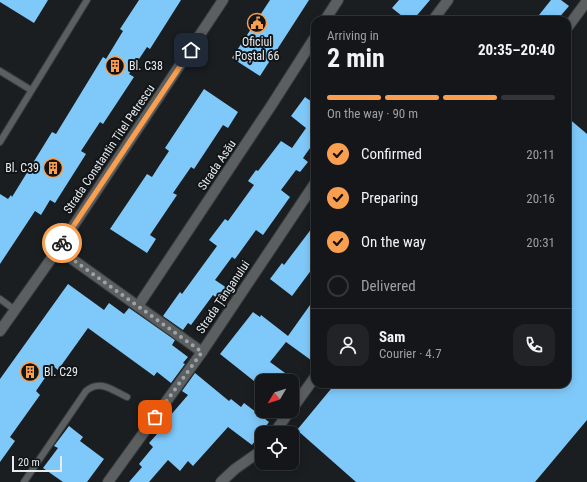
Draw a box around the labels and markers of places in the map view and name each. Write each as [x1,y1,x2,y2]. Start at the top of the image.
public building icon: Oficiul Poștal 66 [246,12,268,34]
pin [174,33,208,67]
place label: Oficiul Poștal 66 [235,35,279,64]
building icon: Bl. C38 [104,55,126,77]
place label: Bl. C38 [129,59,163,73]
building icon: Bl. C39 [42,157,64,179]
place label: Bl. C39 [5,161,39,175]
building icon: Bl. C29 [19,361,41,383]
place label: Bl. C29 [44,365,78,379]
pin [138,400,172,434]

